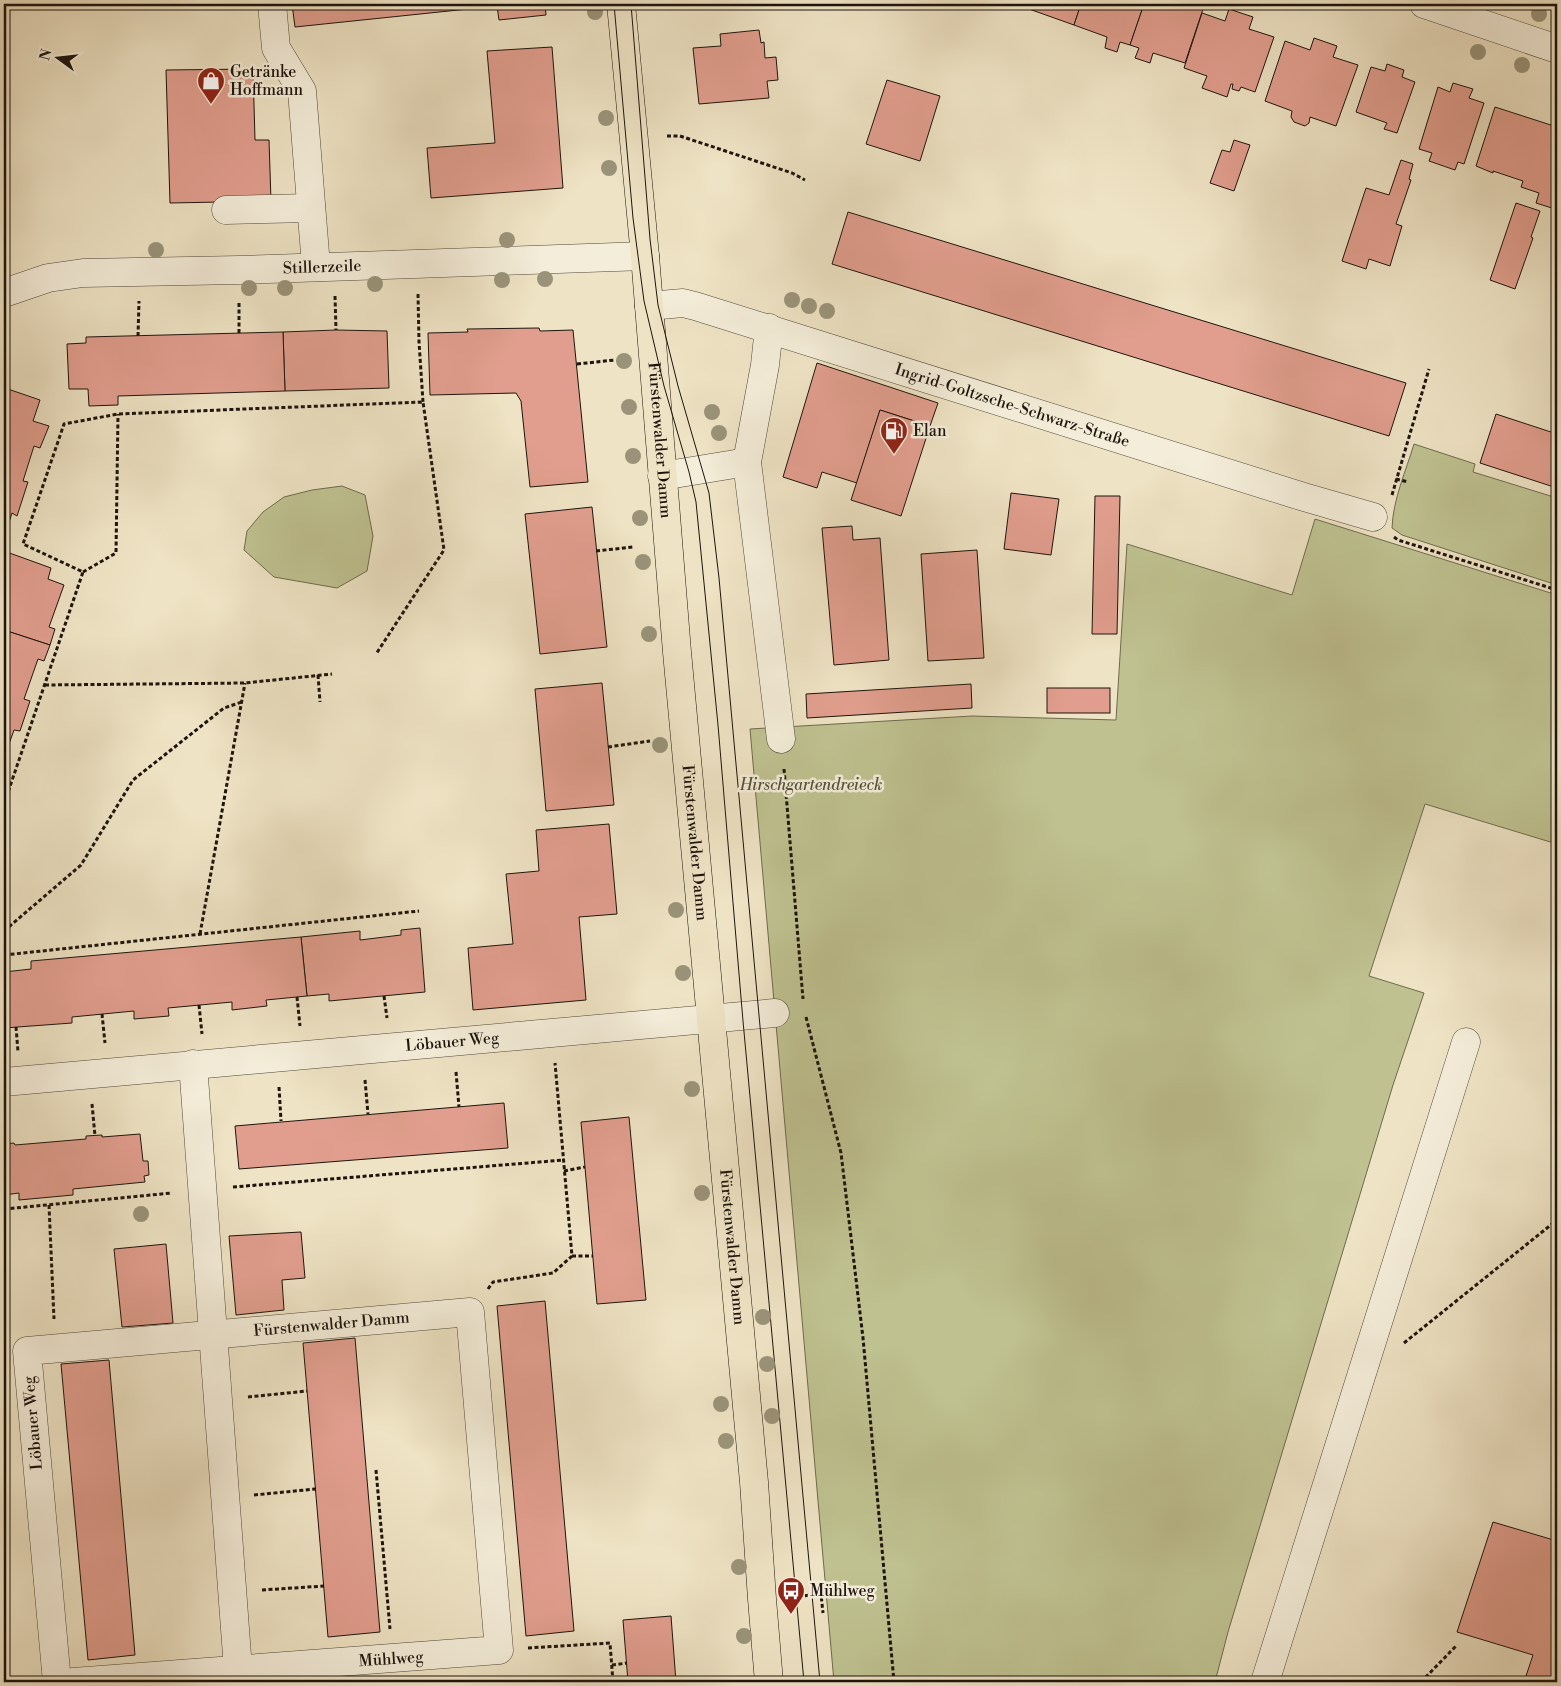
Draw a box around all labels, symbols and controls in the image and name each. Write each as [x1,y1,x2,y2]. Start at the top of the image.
north arrow [32,32,82,82]
text: N [36,47,57,63]
place label: Getränke Hoffmann [230,62,304,100]
shop icon: Getränke Hoffmann [196,66,226,105]
street label: Stillerzeile [282,256,362,278]
street label: Ingrid-Goltzsche-Schwarz-Straße [892,359,1132,452]
street label: Fürstenwalder Damm [644,361,676,519]
fuel station icon: Elan [879,416,909,455]
place label: Elan [913,421,947,441]
street label: Fürstenwalder Damm [677,764,712,922]
park label: Hirschgartendreieck [739,775,882,795]
street label: Löbauer Weg [404,1028,501,1056]
street label: Fürstenwalder Damm [715,1168,749,1326]
street label: Fürstenwalder Damm [253,1307,410,1341]
street label: Löbauer Weg [19,1375,47,1471]
bus stop icon: Mühlweg [776,1576,806,1615]
place label: Mühlweg [810,1581,876,1601]
street label: Mühlweg [358,1647,425,1671]

